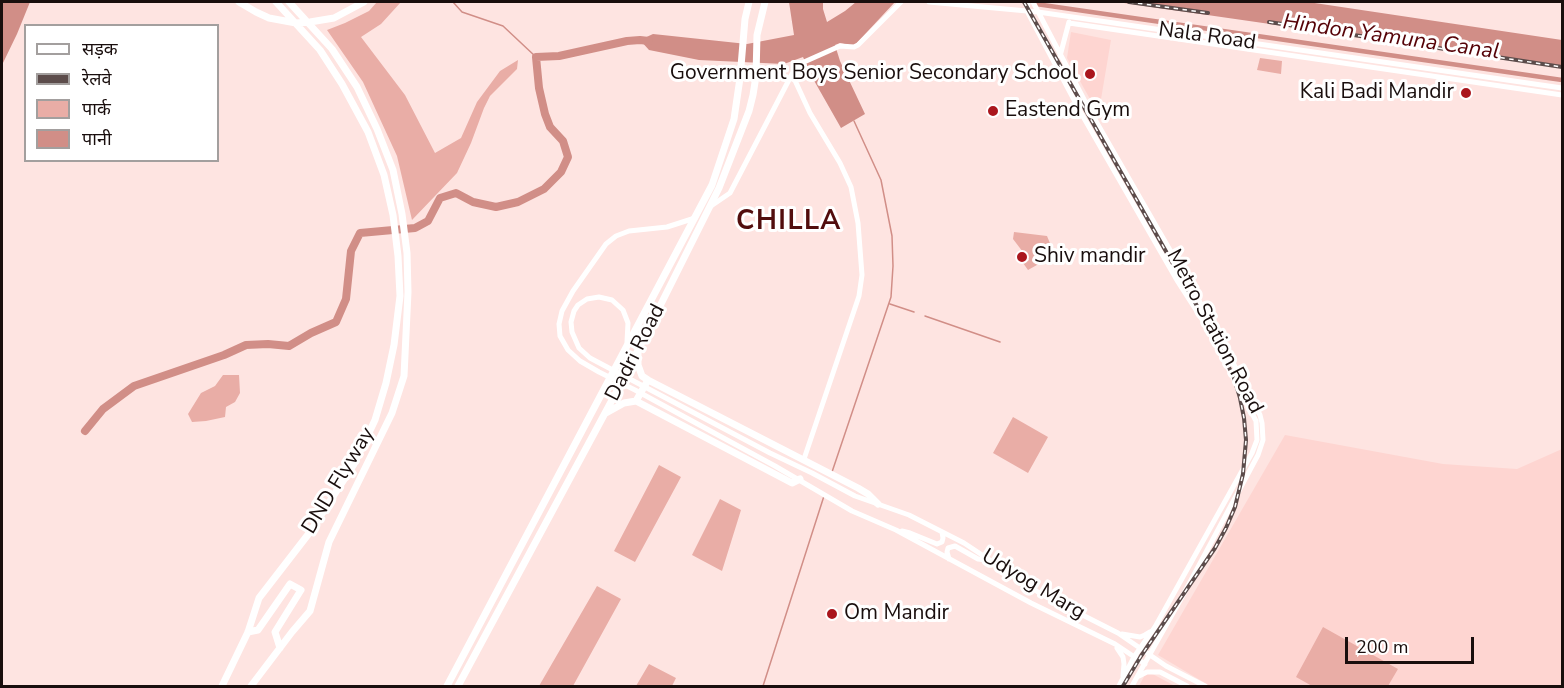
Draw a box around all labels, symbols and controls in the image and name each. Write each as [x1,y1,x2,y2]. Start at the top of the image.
water label: Hindon Yamuna Canal [1281,10,1501,66]
street label: Nala Road [1157,18,1257,56]
legend [24,24,219,162]
text: सड़क [82,37,118,61]
place label: Government Boys Senior Secondary School [670,61,1078,87]
text: रेलवे [82,67,112,91]
marker: Government Boys Senior Secondary School [1083,67,1097,81]
place label: Kali Badi Mandir [1300,80,1454,106]
marker: Kali Badi Mandir [1459,86,1473,100]
text: पार्क [82,97,111,121]
place label: Eastend Gym [1005,98,1130,124]
marker: Eastend Gym [986,104,1000,118]
text: पानी [82,127,112,151]
district label: CHILLA [736,206,842,238]
place label: Shiv mandir [1034,244,1146,270]
street label: Metro Station Road [1160,246,1268,418]
marker: Shiv mandir [1015,250,1029,264]
street label: Dadri Road [601,300,671,406]
street label: DND Flyway [297,423,381,539]
street label: Udyog Marg [977,544,1089,626]
place label: Om Mandir [844,601,949,627]
marker: Om Mandir [825,607,839,621]
scale bar [1348,625,1477,663]
text: 200 m [1356,635,1408,659]

